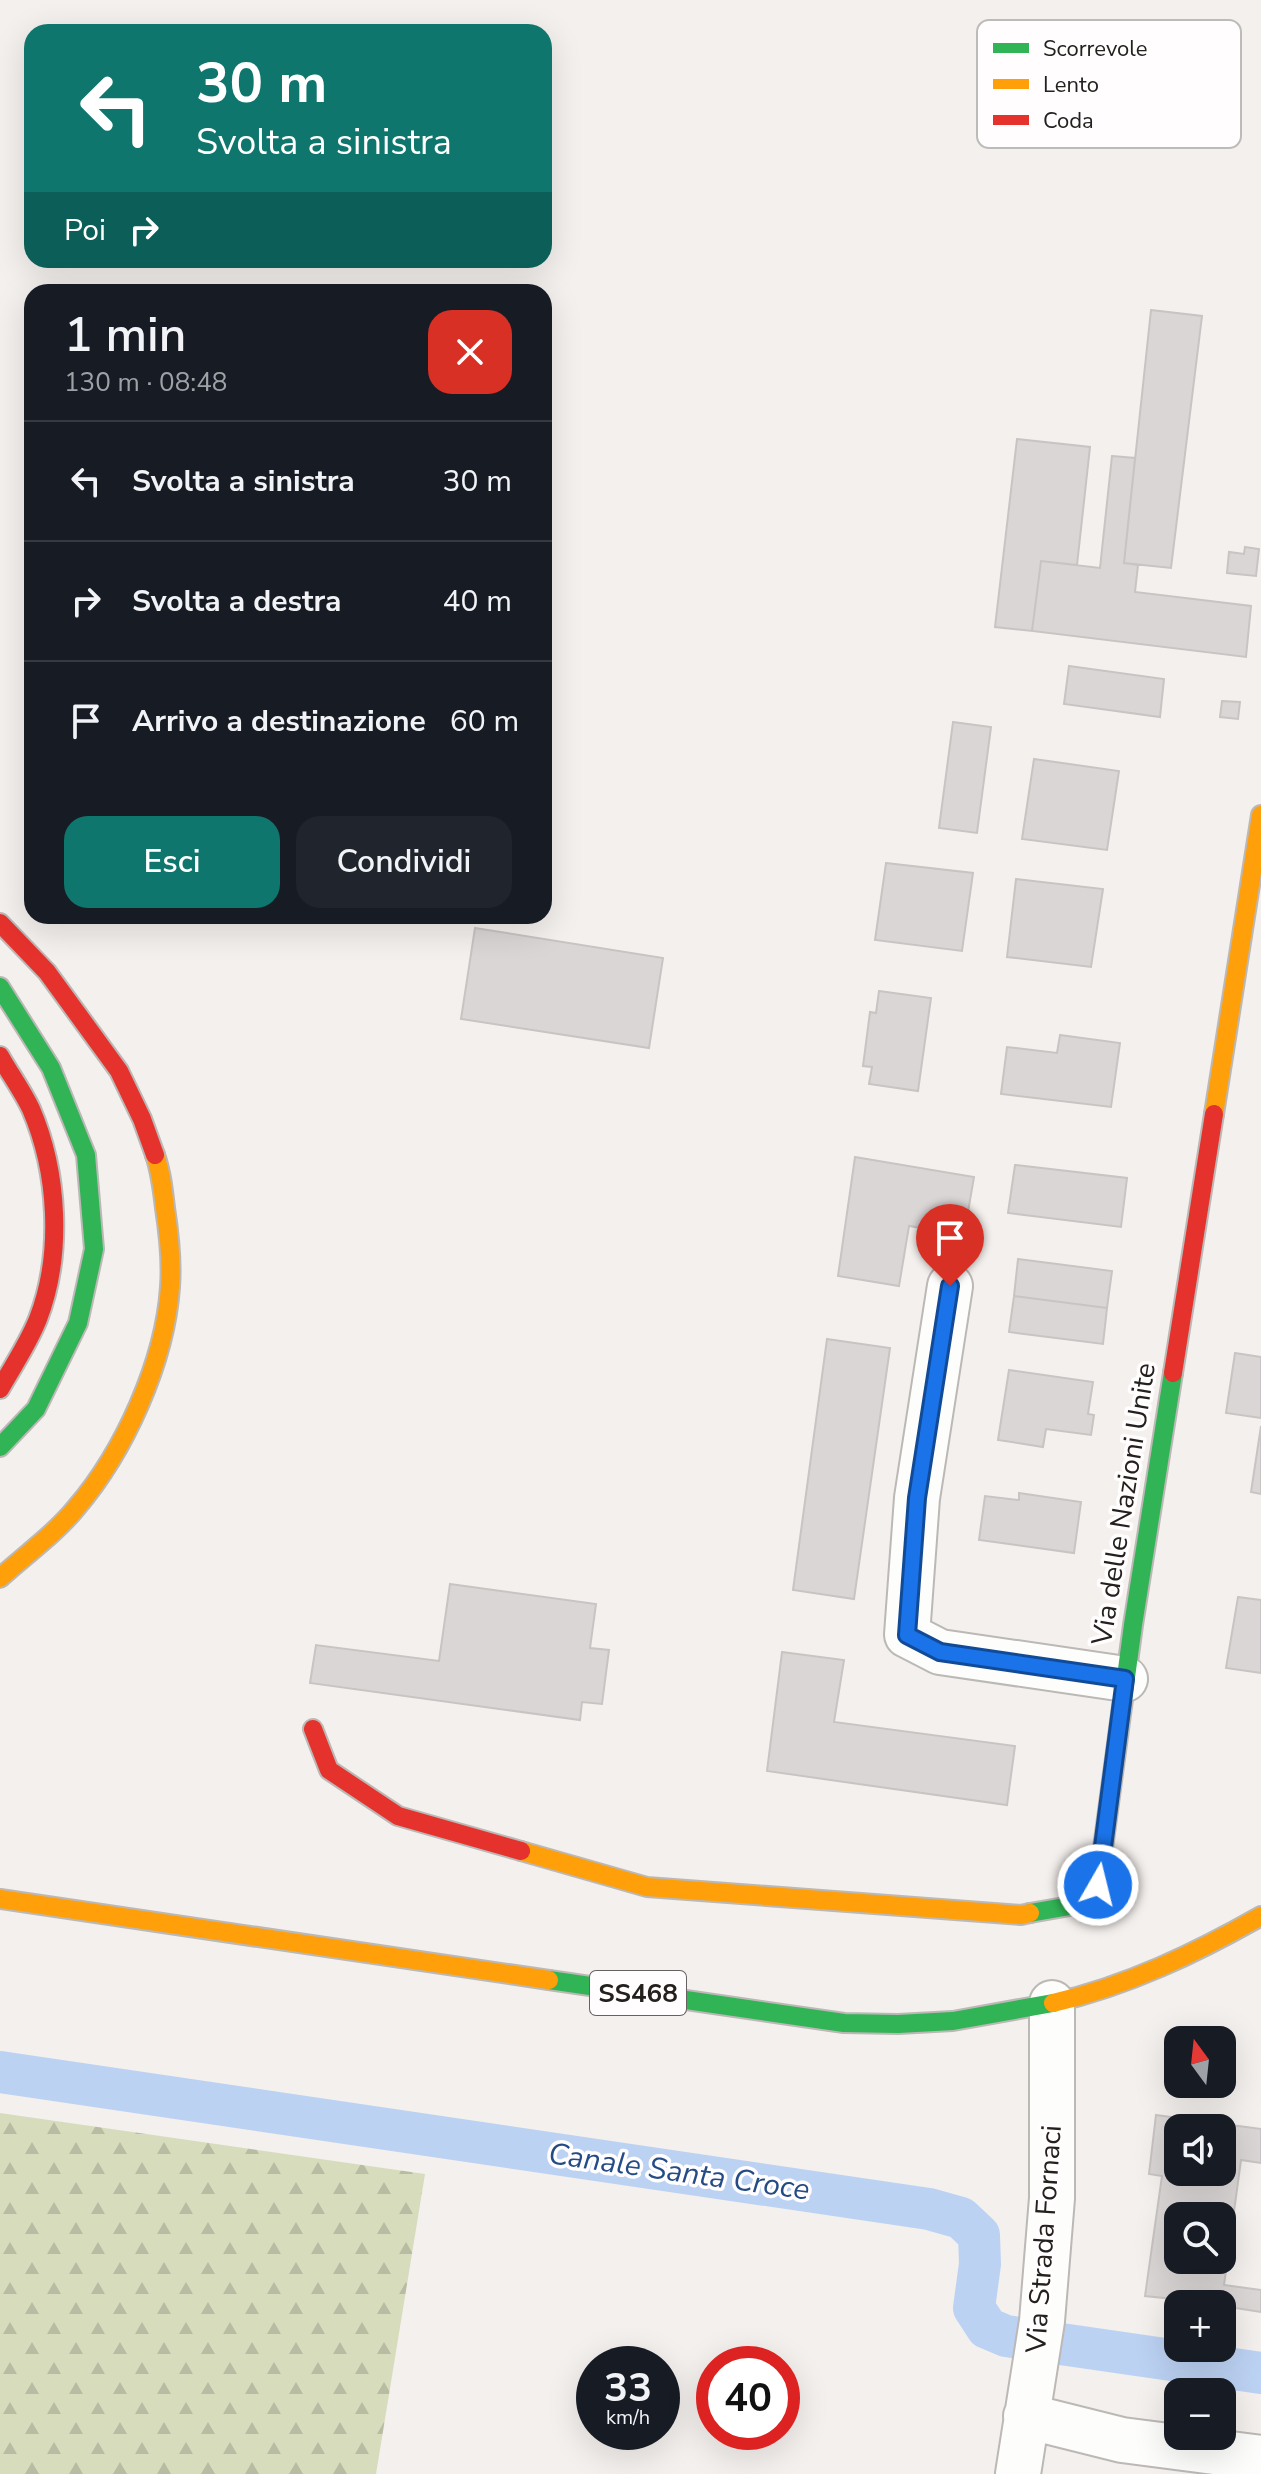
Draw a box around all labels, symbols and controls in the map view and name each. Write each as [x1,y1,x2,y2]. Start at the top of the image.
legend [977,20,1241,148]
text: Scorrevole [1043,34,1147,64]
text: 30 m [196,45,327,122]
icon: left [64,56,168,160]
text: Lento [1043,70,1099,100]
text: Coda [1043,106,1094,136]
text: Svolta a sinistra [196,118,452,167]
icon: right [122,208,166,252]
text: Poi [64,210,106,251]
text: 1 min [64,302,186,368]
button: close [428,310,512,394]
text: 130 m · 08:48 [64,365,227,400]
icon: left [64,459,108,503]
text: Svolta a sinistra [132,461,355,502]
text: 30 m [443,461,512,502]
icon: right [64,579,108,623]
text: Svolta a destra [132,581,342,622]
text: 40 m [443,581,512,622]
icon: arrive [64,699,108,743]
text: Arrivo a destinazione [132,701,426,742]
text: 60 m [450,701,519,742]
button: Esci [64,816,280,908]
button: Condividi [296,816,512,908]
pin [916,1204,984,1286]
icon: arrive [928,1216,972,1260]
street label: Via delle Nazioni Unite [1083,1360,1165,1649]
position arrow [1056,1843,1140,1927]
road number: SS468 [590,1971,686,2015]
north arrow [1164,2026,1236,2098]
map controls [1164,2026,1236,2450]
button: sound [1164,2114,1236,2186]
street label: Via Strada Fornaci [1017,2124,1071,2355]
water label: Canale Santa Croce [546,2133,812,2211]
button: search [1164,2202,1236,2274]
button: + [1164,2290,1236,2362]
speed limit sign: 40 [696,2346,800,2450]
text: 33 [604,2361,652,2415]
button: − [1164,2378,1236,2450]
text: km/h [606,2404,650,2431]

